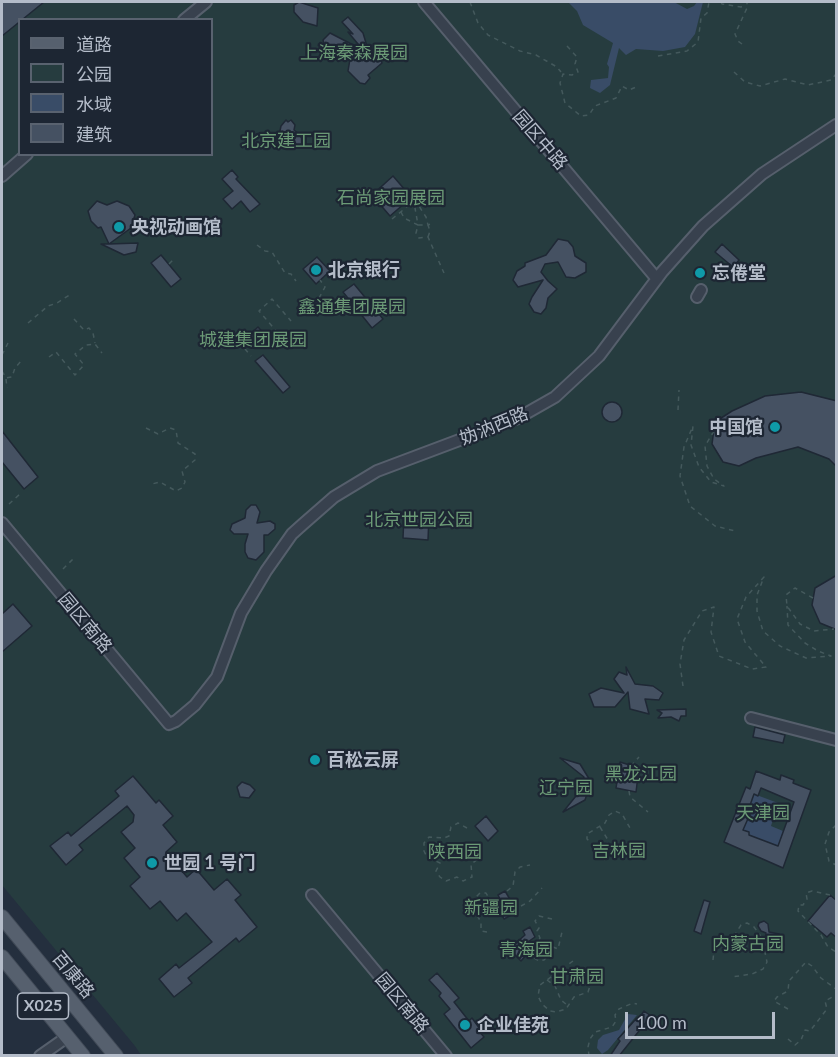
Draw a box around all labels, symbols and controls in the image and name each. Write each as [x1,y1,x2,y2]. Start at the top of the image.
legend [18,18,213,156]
text: 道路 [76,33,112,55]
park label: 上海秦森展园 [300,42,408,64]
text: 公园 [76,63,112,85]
text: 水域 [76,93,112,115]
street label: 园区中路 [508,106,572,174]
text: 建筑 [76,123,112,145]
park label: 北京建工园 [241,130,331,152]
park label: 石尚家园展园 [337,187,445,209]
place label: 央视动画馆 [131,216,221,238]
marker: 央视动画馆 [112,220,126,234]
place label: 北京银行 [328,259,400,281]
place label: 忘倦堂 [712,262,766,284]
marker: 北京银行 [309,263,323,277]
marker: 忘倦堂 [693,266,707,280]
park label: 鑫通集团展园 [298,296,406,318]
park label: 城建集团展园 [199,329,307,351]
street label: 妫汭西路 [457,403,531,449]
place label: 中国馆 [709,416,763,438]
marker: 中国馆 [768,420,782,434]
park label: 北京世园公园 [365,509,473,531]
street label: 园区南路 [54,588,116,658]
place label: 百松云屏 [327,749,399,771]
marker: 百松云屏 [308,753,322,767]
park label: 黑龙江园 [605,763,677,785]
park label: 辽宁园 [539,777,593,799]
park label: 天津园 [736,802,790,824]
park label: 吉林园 [592,840,646,862]
park label: 陕西园 [428,841,482,863]
place label: 世园 1 号门 [164,852,255,874]
marker: 世园 1 号门 [145,856,159,870]
park label: 新疆园 [464,897,518,919]
park label: 内蒙古园 [712,933,784,955]
park label: 青海园 [499,939,553,961]
street label: 百康路 [47,947,99,1003]
park label: 甘肃园 [550,966,604,988]
street label: 园区南路 [371,968,433,1038]
road number: X025 [18,993,68,1019]
scale bar [628,1000,778,1038]
text: 100 m [636,1011,687,1033]
place label: 企业佳苑 [477,1014,549,1036]
marker: 企业佳苑 [458,1018,472,1032]

